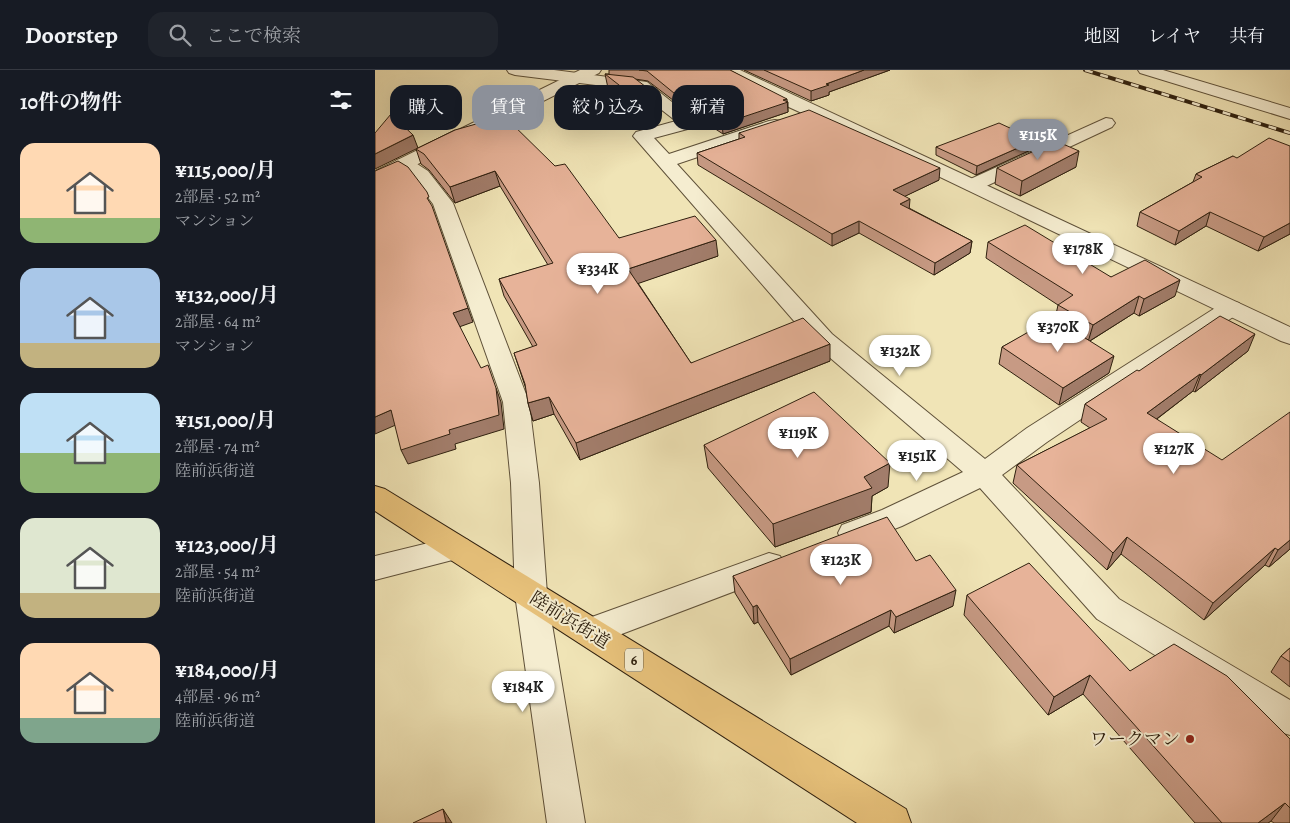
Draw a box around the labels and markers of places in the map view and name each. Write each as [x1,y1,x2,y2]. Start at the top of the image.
pin: ¥115K [1003,118,1073,161]
pin: ¥178K [1048,232,1118,275]
pin: ¥334K [563,252,633,295]
pin: ¥370K [1023,310,1093,353]
pin: ¥132K [865,334,935,377]
pin: ¥119K [763,416,833,459]
pin: ¥127K [1139,432,1209,475]
pin: ¥151K [882,440,952,482]
pin: ¥123K [806,544,876,586]
pin: ¥184K [488,670,558,713]
place label: ワークマン [1090,727,1180,751]
marker: ワークマン [1184,733,1196,745]

